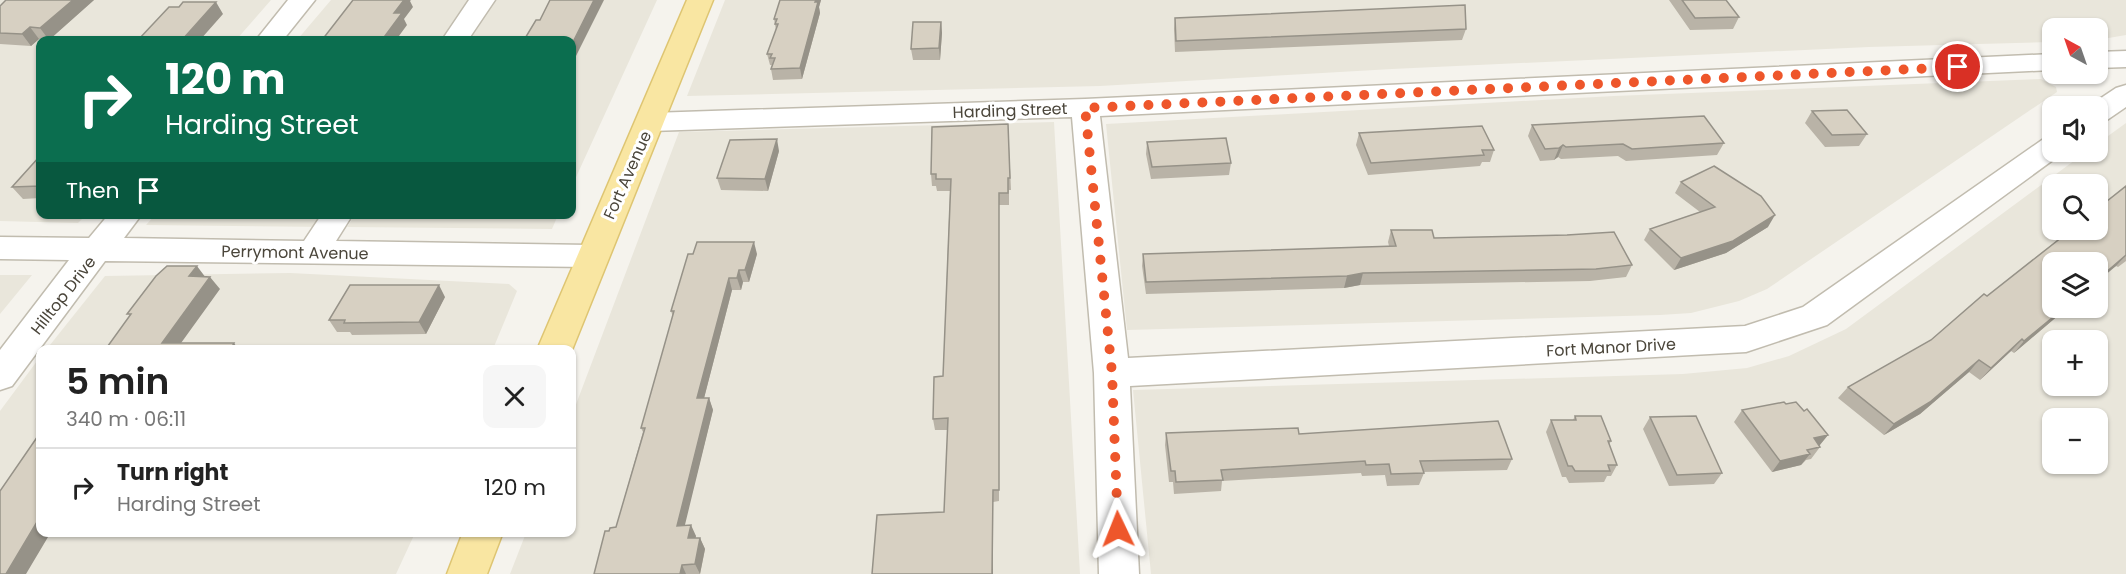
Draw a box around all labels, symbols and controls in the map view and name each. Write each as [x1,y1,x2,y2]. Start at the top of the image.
north arrow [2042,18,2108,84]
map controls [2042,18,2108,474]
pin [1932,41,1983,92]
text: 120 m [165,50,286,109]
icon: arrive [1941,50,1974,83]
icon: right [66,60,144,138]
button: sound [2042,96,2108,162]
street label: Harding Street [952,97,1068,124]
text: Harding Street [165,106,359,143]
street label: Fort Avenue [598,127,657,223]
icon: arrive [132,174,165,207]
button: search [2042,174,2108,240]
text: Then [66,175,120,206]
street label: Perrymont Avenue [221,240,369,265]
street label: Hilltop Drive [25,251,101,339]
button: layers [2042,252,2108,318]
button: + [2042,330,2108,396]
street label: Fort Manor Drive [1546,333,1677,362]
text: 5 min [66,356,169,407]
button: close [483,365,546,428]
text: 340 m · 06:11 [66,405,186,433]
button: − [2042,408,2108,474]
text: Turn right [117,457,228,488]
icon: right [66,471,99,504]
text: 120 m [484,472,546,503]
text: Harding Street [117,490,260,518]
position arrow [1086,497,1150,561]

